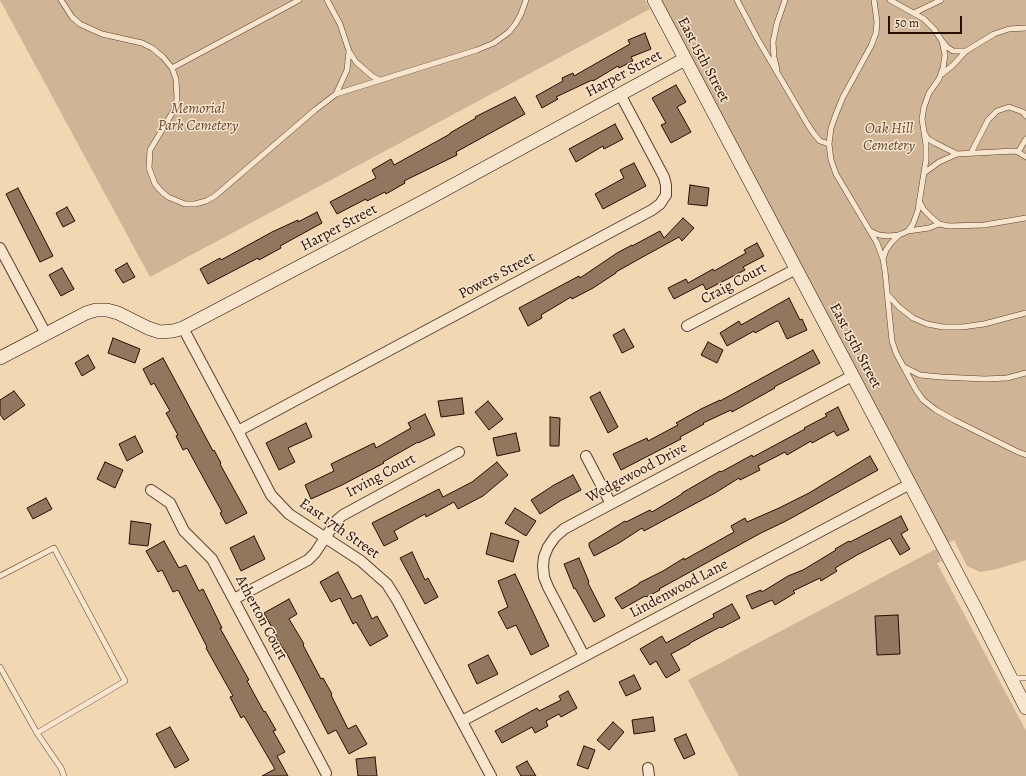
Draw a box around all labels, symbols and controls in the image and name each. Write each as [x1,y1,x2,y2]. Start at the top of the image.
scale bar [890,8,964,34]
street label: East 15th Street [673,14,733,106]
text: 50 m [895,15,919,31]
street label: Harper Street [583,46,665,102]
park label: Memorial Park Cemetery [158,100,238,135]
park label: Oak Hill Cemetery [863,120,915,155]
street label: Harper Street [298,200,380,256]
street label: Powers Street [456,248,538,304]
street label: Craig Court [698,259,770,309]
street label: East 15th Street [825,300,885,392]
street label: Wedgewood Drive [583,439,691,507]
street label: Irving Court [343,450,419,502]
street label: East 17th Street [295,495,383,563]
street label: Lindenwood Lane [627,556,731,622]
street label: Atherton Court [231,573,291,663]

